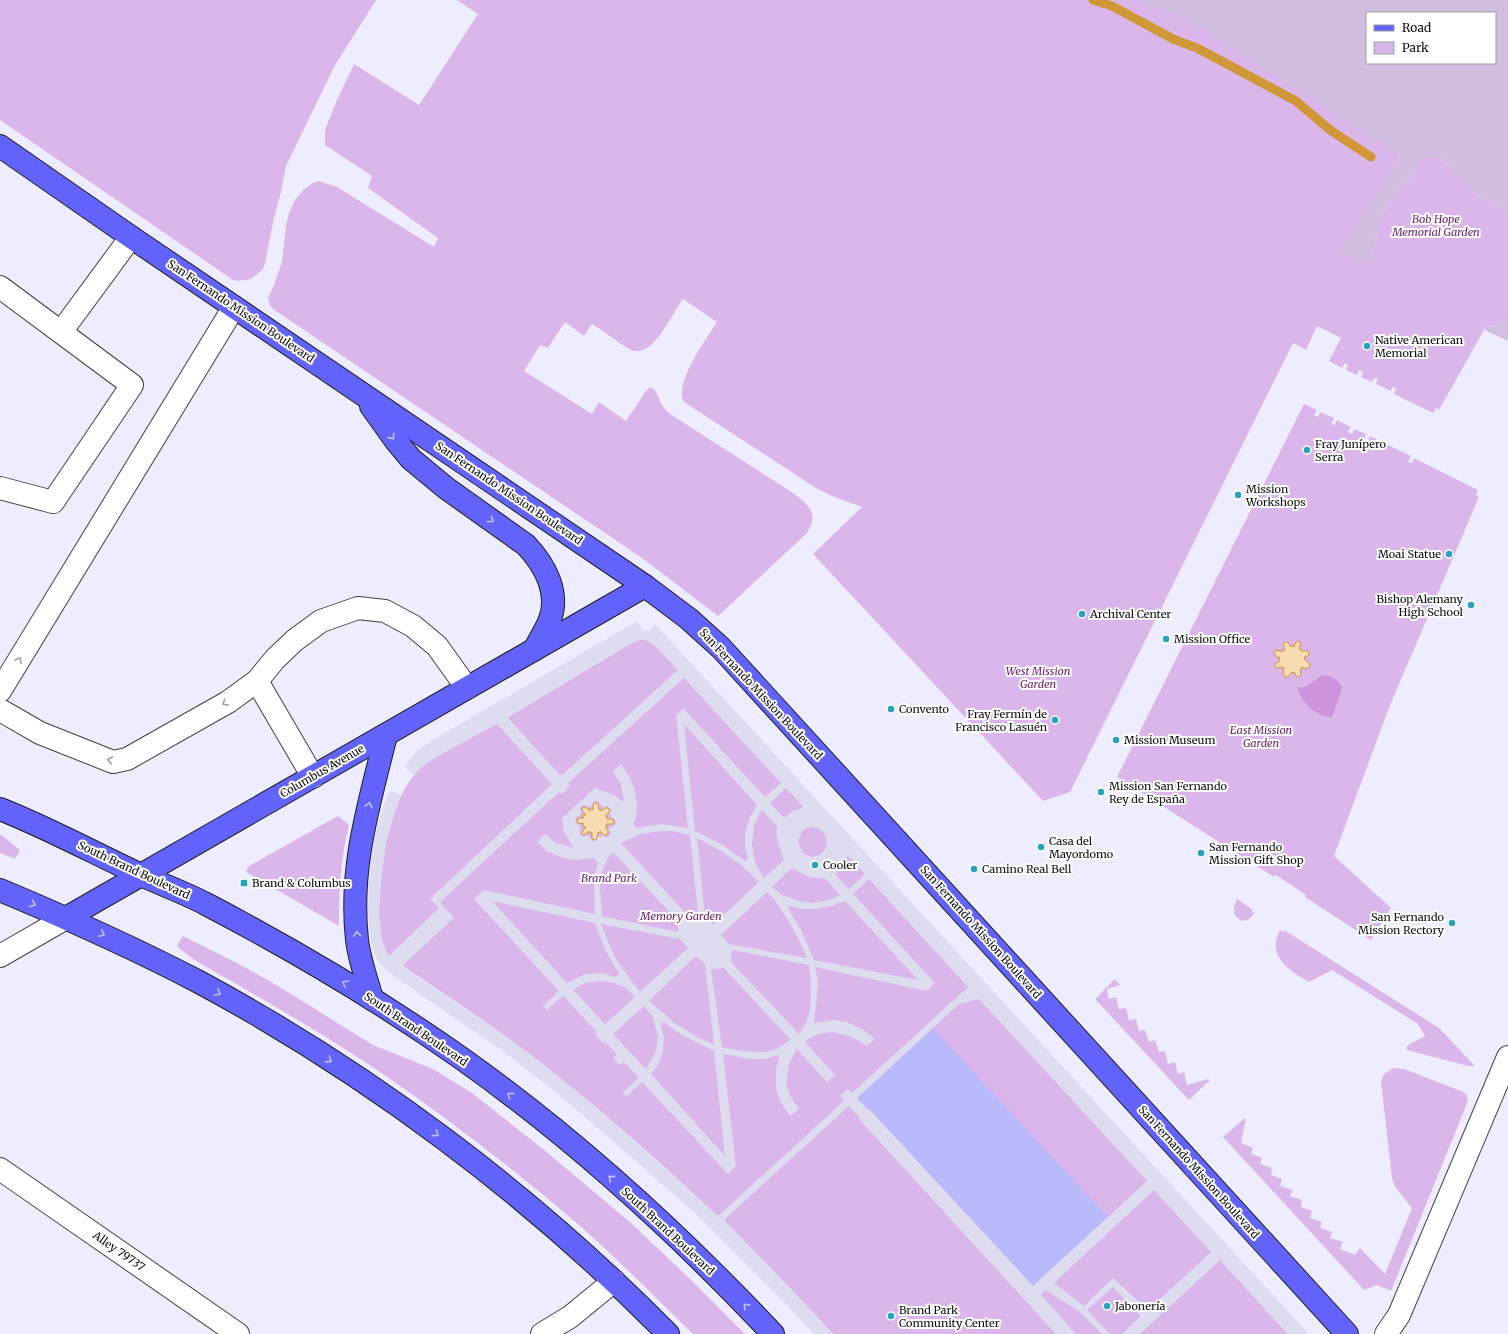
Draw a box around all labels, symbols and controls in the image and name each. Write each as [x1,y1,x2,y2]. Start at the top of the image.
legend [1366,12,1496,64]
text: Road [1402,20,1431,35]
text: Park [1402,40,1429,55]
park label: Bob Hope Memorial Garden [1391,212,1480,239]
street label: San Fernando Mission Boulevard [165,257,317,366]
place label: Native American Memorial [1375,333,1464,360]
marker: Native American Memorial [1362,341,1372,351]
one-way arrow [388,432,395,439]
place label: Fray Junípero Serra [1315,437,1387,464]
street label: San Fernando Mission Boulevard [433,439,585,548]
marker: Fray Junípero Serra [1302,445,1312,455]
place label: Mission Workshops [1245,482,1306,509]
marker: Mission Workshops [1233,490,1243,500]
one-way arrow [487,515,494,523]
place label: Moai Statue [1378,547,1441,561]
marker: Moai Statue [1444,549,1454,559]
place label: Bishop Alemany High School [1377,592,1464,619]
marker: Bishop Alemany High School [1466,600,1476,610]
place label: Archival Center [1089,607,1171,621]
marker: Archival Center [1077,609,1087,619]
street label: San Fernando Mission Boulevard [697,626,826,763]
place label: Mission Office [1174,632,1250,646]
marker: Mission Office [1161,634,1171,644]
one-way arrow [14,657,21,664]
park label: West Mission Garden [1006,664,1071,691]
one-way arrow [222,699,229,706]
place label: Convento [899,702,950,716]
marker: Convento [886,704,896,714]
place label: Fray Fermín de Francisco Lasuén [955,707,1048,734]
marker: Fray Fermín de Francisco Lasuén [1050,715,1060,725]
park label: East Mission Garden [1230,723,1293,750]
place label: Mission Museum [1124,733,1215,747]
marker: Mission Museum [1111,735,1121,745]
street label: Columbus Avenue [278,741,367,801]
one-way arrow [107,756,114,764]
place label: Mission San Fernando Rey de España [1109,779,1228,806]
marker: Mission San Fernando Rey de España [1096,787,1106,797]
one-way arrow [364,802,373,809]
place label: Casa del Mayordomo [1049,834,1114,861]
street label: South Brand Boulevard [76,838,193,902]
place label: San Fernando Mission Gift Shop [1209,840,1304,867]
marker: Casa del Mayordomo [1036,842,1046,852]
marker: San Fernando Mission Gift Shop [1196,848,1206,858]
place label: Cooler [823,858,857,872]
marker: Cooler [810,860,820,870]
place label: Camino Real Bell [982,862,1072,876]
street label: San Fernando Mission Boulevard [918,863,1045,1002]
marker: Camino Real Bell [969,864,979,874]
park label: Brand Park [581,871,637,885]
place label: Brand & Columbus [252,876,351,890]
marker: Brand & Columbus [239,878,249,888]
one-way arrow [30,900,37,908]
park label: Memory Garden [639,909,722,923]
place label: San Fernando Mission Rectory [1358,910,1445,937]
marker: San Fernando Mission Rectory [1447,918,1457,928]
one-way arrow [97,929,105,937]
one-way arrow [353,931,361,937]
one-way arrow [342,980,349,987]
one-way arrow [214,988,221,995]
street label: South Brand Boulevard [362,989,471,1069]
one-way arrow [325,1055,332,1063]
one-way arrow [508,1093,515,1100]
street label: San Fernando Mission Boulevard [1136,1103,1263,1242]
one-way arrow [431,1129,438,1136]
one-way arrow [609,1175,616,1182]
street label: South Brand Boulevard [619,1184,718,1278]
street label: Alley 79737 [89,1227,148,1274]
place label: Jabonería [1114,1299,1165,1313]
marker: Jabonería [1102,1301,1112,1311]
one-way arrow [743,1303,751,1311]
place label: Brand Park Community Center [899,1303,1000,1330]
marker: Brand Park Community Center [886,1311,896,1321]

